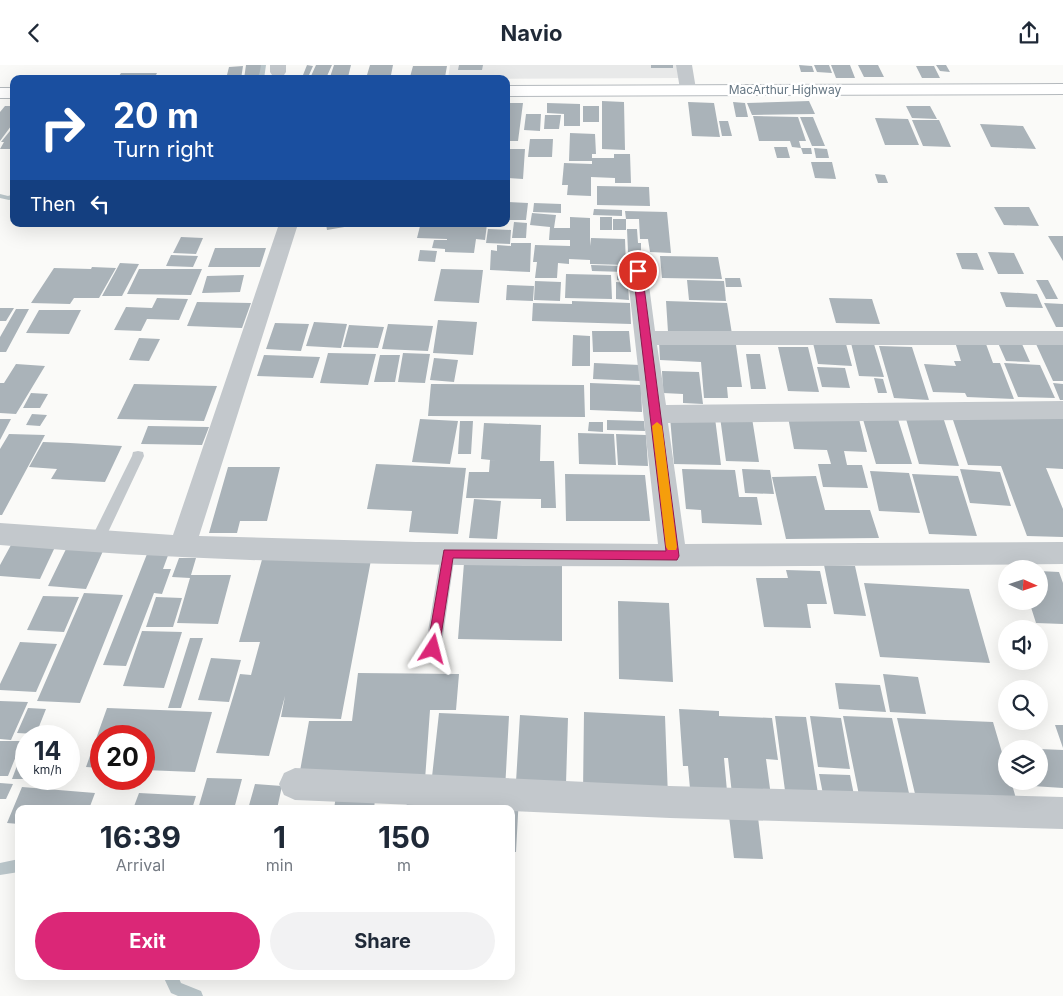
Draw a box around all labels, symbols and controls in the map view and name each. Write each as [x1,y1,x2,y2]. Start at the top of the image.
icon: back [20,19,48,47]
icon: share [1015,19,1043,47]
text: Navio [501,20,562,46]
street label: MacArthur Highway [729,82,841,97]
text: 20 m [113,94,199,136]
icon: right [30,95,95,160]
text: Turn right [113,136,214,162]
icon: left [86,190,114,218]
text: Then [30,193,76,216]
pin [617,250,659,292]
icon: arrive [624,257,652,285]
north arrow [998,560,1048,610]
map controls [998,560,1048,790]
button: sound [998,620,1048,670]
position arrow [406,622,458,674]
button: search [998,680,1048,730]
speed limit sign: 20 [90,725,155,790]
text: 14 [34,736,61,766]
button: layers [998,740,1048,790]
text: km/h [33,762,62,777]
text: 16:39 [100,819,181,855]
text: 1 [273,819,286,855]
text: 150 [378,819,430,855]
text: Arrival [116,855,165,875]
text: min [266,855,293,875]
text: m [397,855,411,875]
button: Exit [35,912,260,970]
button: Share [270,912,495,970]

